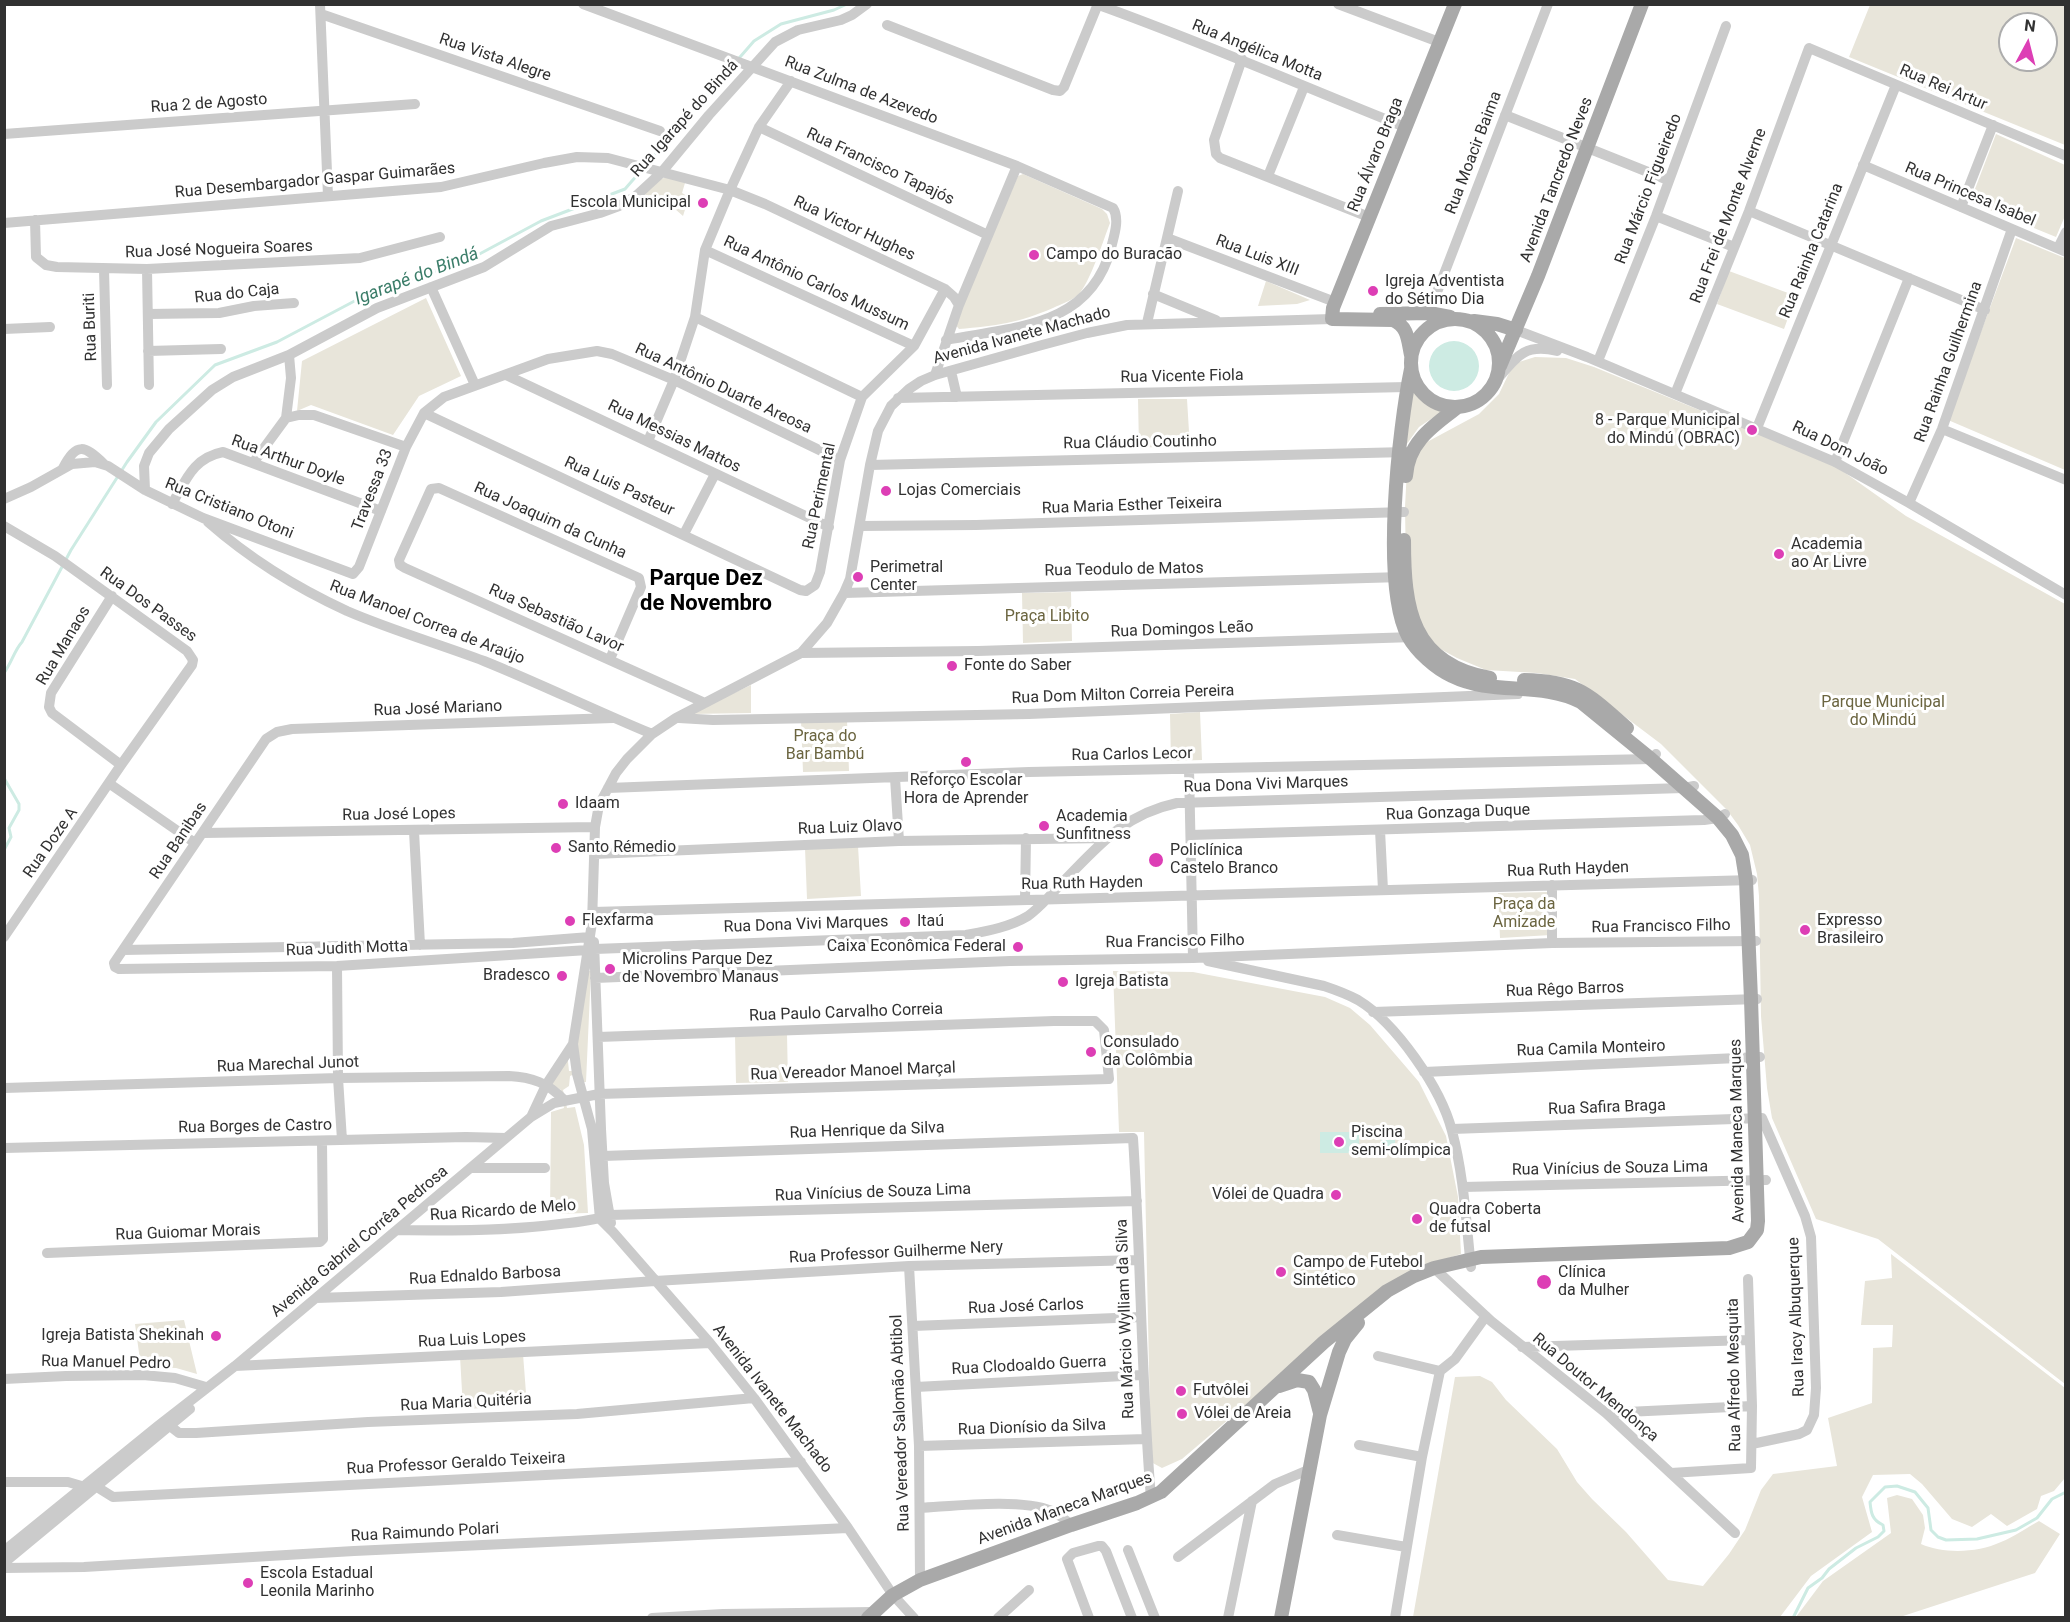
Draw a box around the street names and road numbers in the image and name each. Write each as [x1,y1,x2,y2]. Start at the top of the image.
street label: Rua Angélica Motta [1189,16,1325,86]
street label: Rua Vista Alegre [436,30,554,86]
street label: Rua Zulma de Azevedo [782,53,940,129]
street label: Rua Igarapé do Bindá [627,56,743,182]
street label: Rua Rei Artur [1896,61,1990,115]
street label: Rua Moacir Baima [1442,89,1506,217]
street label: Rua 2 de Agosto [150,90,268,118]
street label: Rua Álvaro Braga [1344,95,1408,215]
street label: Avenida Tancredo Neves [1517,95,1597,265]
street label: Rua Márcio Figueiredo [1611,111,1687,267]
street label: Rua Francisco Tapajós [803,124,957,210]
street label: Rua Frei de Monte Alverne [1687,126,1771,306]
street label: Rua Desembargador Gaspar Guimarães [174,159,456,203]
street label: Rua Princesa Isabel [1902,159,2038,231]
street label: Rua Rainha Catarina [1776,181,1848,321]
street label: Rua Victor Hughes [790,192,918,266]
street label: Rua Luis XIII [1213,231,1301,281]
street label: Rua Antônio Carlos Mussum [720,232,912,336]
street label: Rua José Nogueira Soares [125,237,313,263]
street label: Rua Rainha Guilhermina [1911,279,1987,445]
street label: Rua do Caja [194,280,280,308]
street label: Rua Buriti [80,292,102,362]
street label: Avenida Ivanete Machado [931,303,1113,369]
street label: Rua Antônio Duarte Areosa [632,340,814,438]
street label: Rua Vicente Fiola [1120,366,1244,388]
street label: Rua Messias Mattos [604,396,744,478]
street label: Rua Dom João [1789,417,1891,481]
street label: Rua Arthur Doyle [229,432,347,490]
street label: Rua Cláudio Coutinho [1063,432,1217,454]
street label: Rua Perimental [799,441,841,551]
street label: Travessa 33 [349,446,397,534]
street label: Rua Luis Pasteur [561,453,677,521]
street label: Rua Cristiano Otoni [162,474,296,544]
street label: Rua Joaquim da Cunha [471,479,629,563]
street label: Rua Maria Esther Teixeira [1042,493,1222,519]
street label: Rua Teodulo de Matos [1044,559,1204,581]
street label: Rua Dos Passes [96,563,200,647]
street label: Rua Manoel Correa de Araújo [327,577,527,669]
street label: Rua Sebastião Lavor [486,581,626,657]
street label: Rua Manaos [33,603,95,689]
street label: Rua Domingos Leão [1110,618,1254,642]
street label: Rua Dom Milton Correia Pereira [1011,682,1235,708]
street label: Rua José Mariano [373,697,503,721]
street label: Rua Carlos Lecor [1071,744,1193,766]
street label: Rua Dona Vivi Marques [1183,773,1349,797]
street label: Rua Banibas [146,799,212,883]
street label: Rua Gonzaga Duque [1386,801,1530,825]
street label: Rua Doze A [20,804,82,882]
street label: Rua José Lopes [342,804,456,826]
street label: Rua Luiz Olavo [797,817,903,839]
street label: Rua Ruth Hayden [1507,858,1629,882]
street label: Rua Ruth Hayden [1021,873,1143,895]
street label: Rua Dona Vivi Marques [723,913,889,937]
street label: Rua Francisco Filho [1591,916,1731,938]
street label: Rua Francisco Filho [1105,931,1245,953]
street label: Rua Judith Motta [286,937,408,961]
street label: Rua Rêgo Barros [1505,978,1625,1002]
street label: Rua Paulo Carvalho Correia [749,1000,943,1026]
street label: Rua Camila Monteiro [1516,1037,1666,1061]
street label: Avenida Maneca Marques [1727,1039,1749,1223]
street label: Rua Marechal Junot [217,1053,359,1077]
street label: Rua Vereador Manoel Marçal [750,1059,956,1085]
street label: Rua Safira Braga [1548,1096,1666,1120]
street label: Rua Borges de Castro [178,1116,332,1138]
street label: Rua Henrique da Silva [789,1119,945,1143]
street label: Rua Vinícius de Souza Lima [1512,1158,1708,1180]
street label: Avenida Gabriel Corrêa Pedrosa [268,1162,452,1322]
street label: Rua Vinícius de Souza Lima [775,1180,971,1206]
street label: Rua Ricardo de Melo [429,1196,577,1226]
street label: Rua Márcio Wylliam da Silva [1113,1219,1139,1419]
street label: Rua Guiomar Morais [115,1221,261,1245]
street label: Rua Iracy Albuquerque [1785,1237,1809,1397]
street label: Rua Professor Guilherme Nery [788,1238,1004,1268]
street label: Rua Ednaldo Barbosa [409,1262,561,1290]
street label: Rua José Carlos [968,1295,1084,1319]
street label: Rua Alfredo Mesquita [1724,1298,1746,1452]
street label: Rua Vereador Salomão Abtibol [888,1314,914,1532]
street label: Avenida Ivanete Machado [708,1321,836,1477]
street label: Rua Luis Lopes [418,1328,526,1352]
street label: Rua Doutor Mendonça [1528,1330,1662,1446]
street label: Rua Manuel Pedro [41,1352,171,1374]
street label: Rua Clodoaldo Guerra [951,1352,1107,1380]
street label: Rua Maria Quitéria [400,1390,532,1416]
street label: Rua Dionísio da Silva [958,1416,1106,1440]
street label: Rua Professor Geraldo Teixeira [346,1449,566,1479]
street label: Avenida Maneca Marques [975,1468,1155,1550]
street label: Rua Raimundo Polari [350,1520,500,1546]

